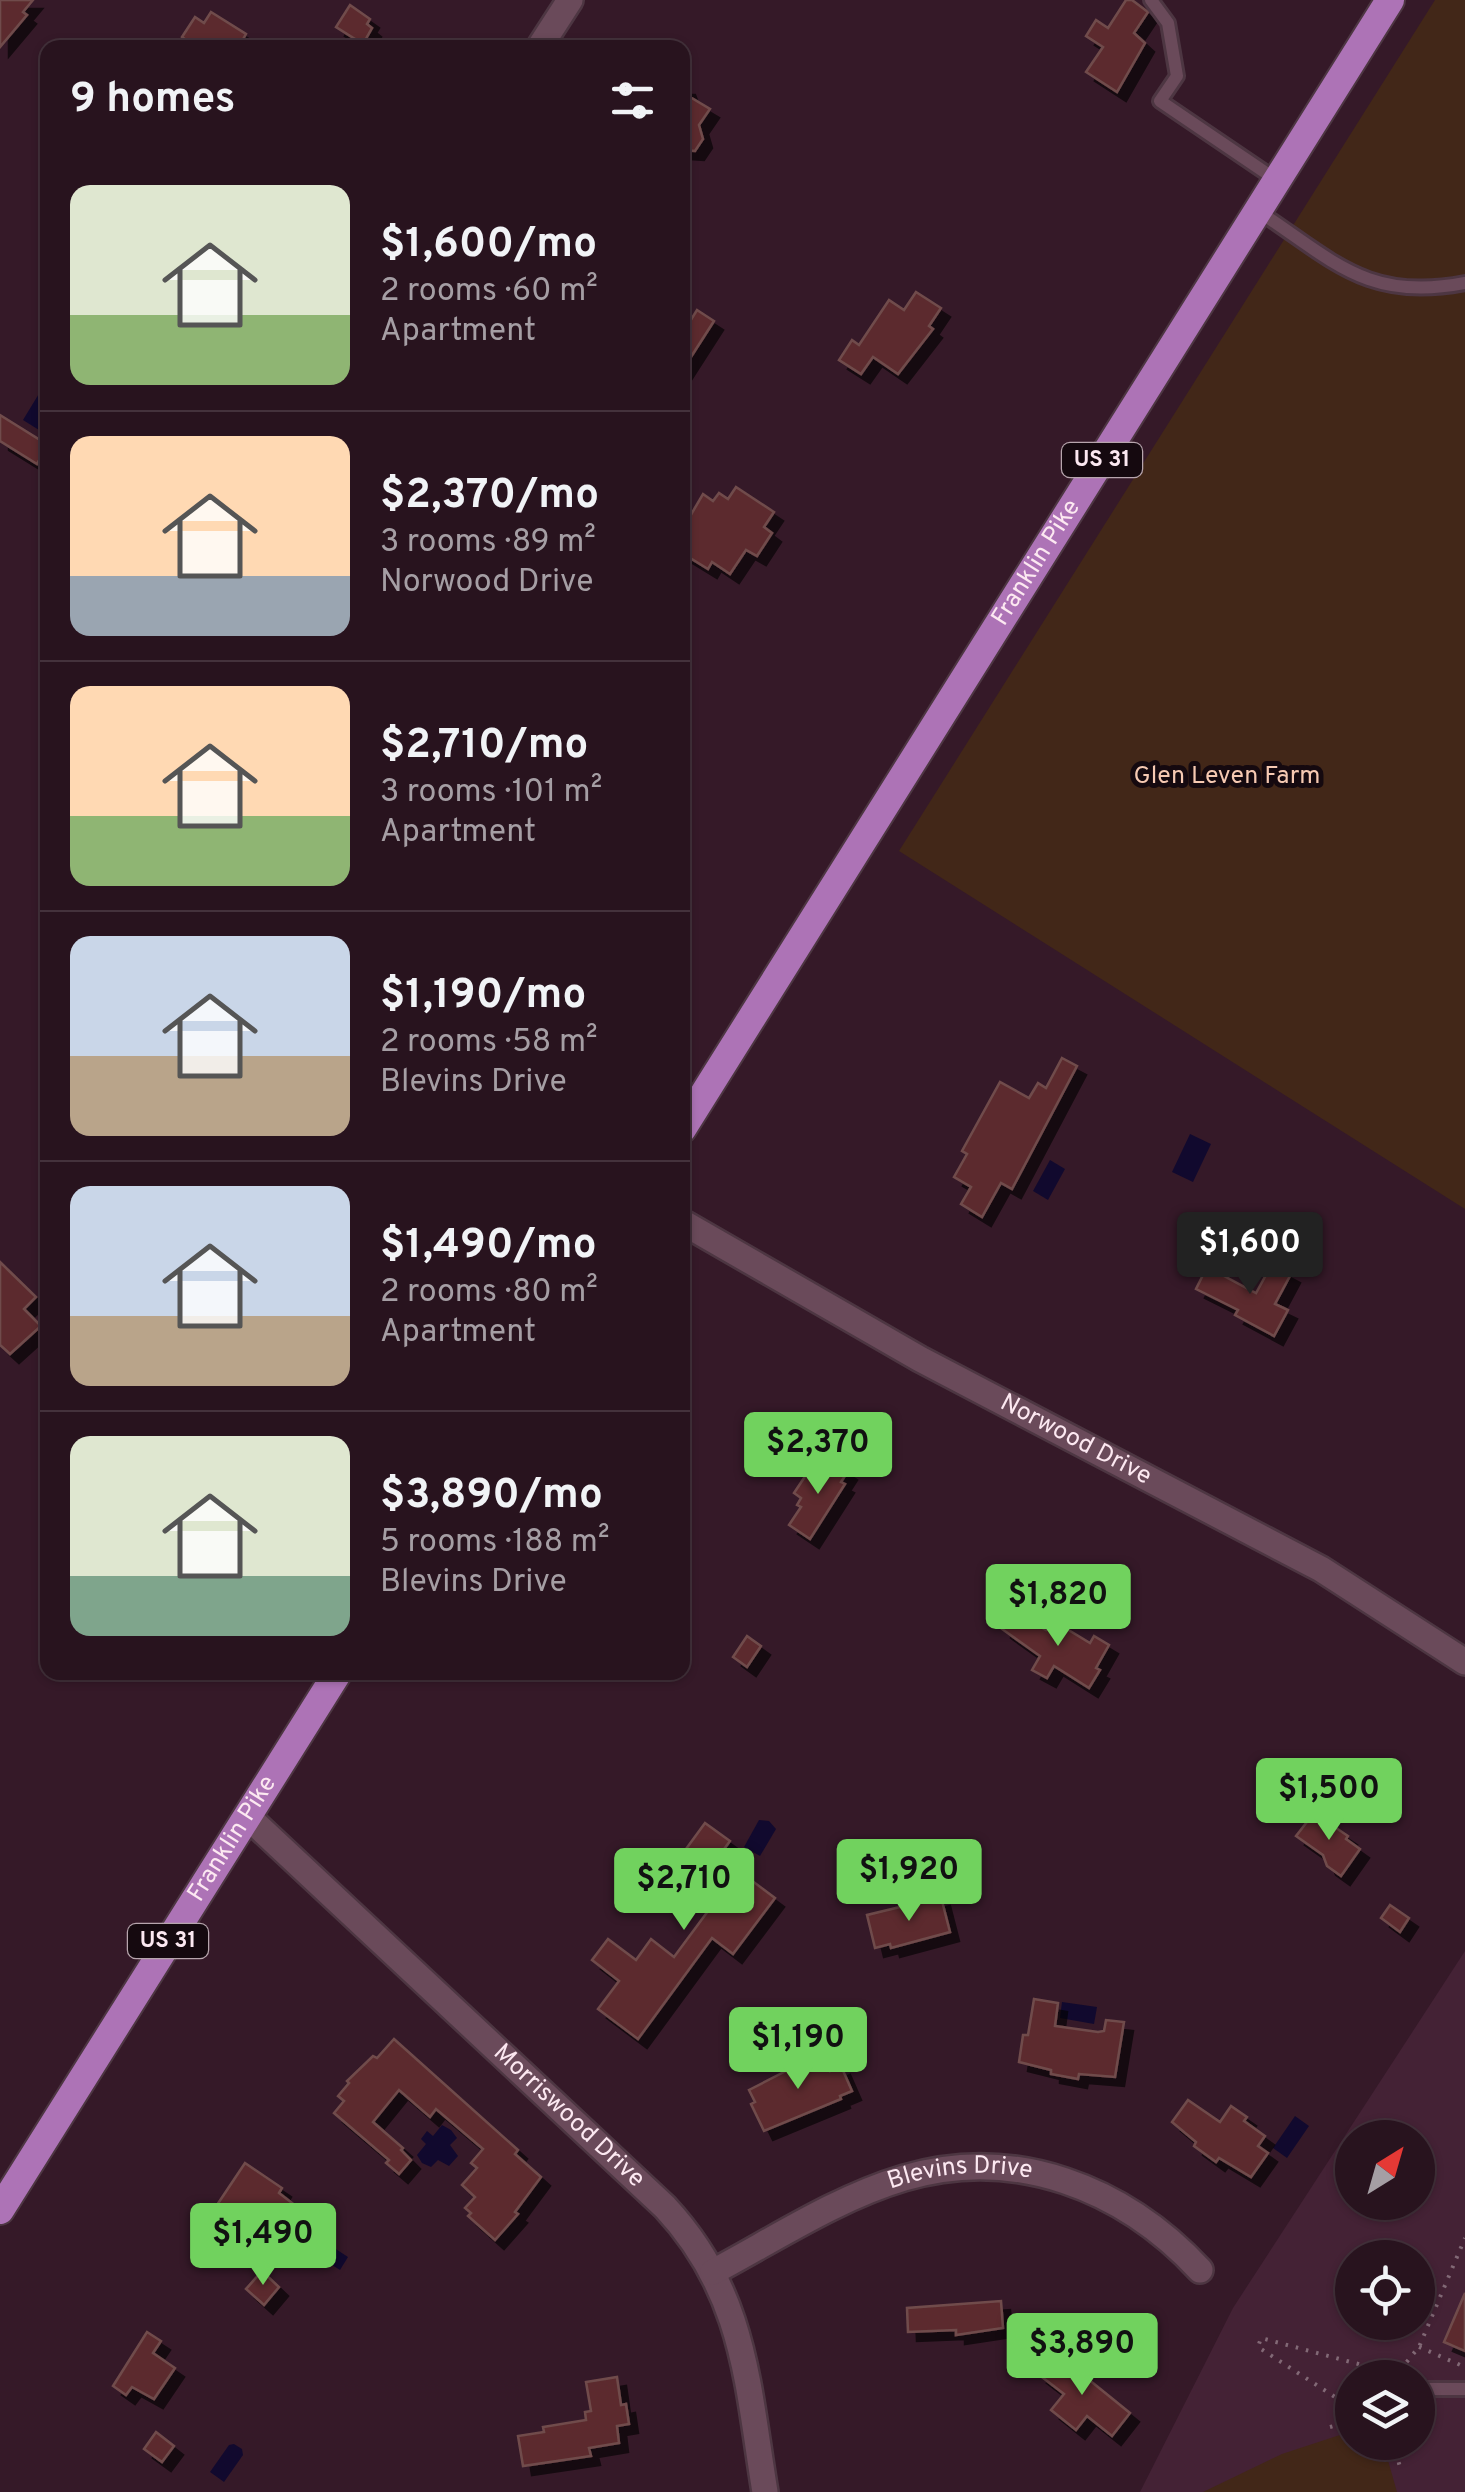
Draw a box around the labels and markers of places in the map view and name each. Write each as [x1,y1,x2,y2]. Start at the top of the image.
pin: $1,600 [1169,1212,1331,1297]
pin: $2,370 [737,1412,899,1497]
pin: $1,820 [977,1564,1139,1649]
pin: $1,500 [1248,1758,1410,1843]
pin: $1,920 [828,1839,990,1924]
pin: $2,710 [603,1848,765,1933]
pin: $1,190 [717,2007,879,2092]
pin: $1,490 [182,2203,344,2288]
pin: $3,890 [1001,2313,1163,2398]

